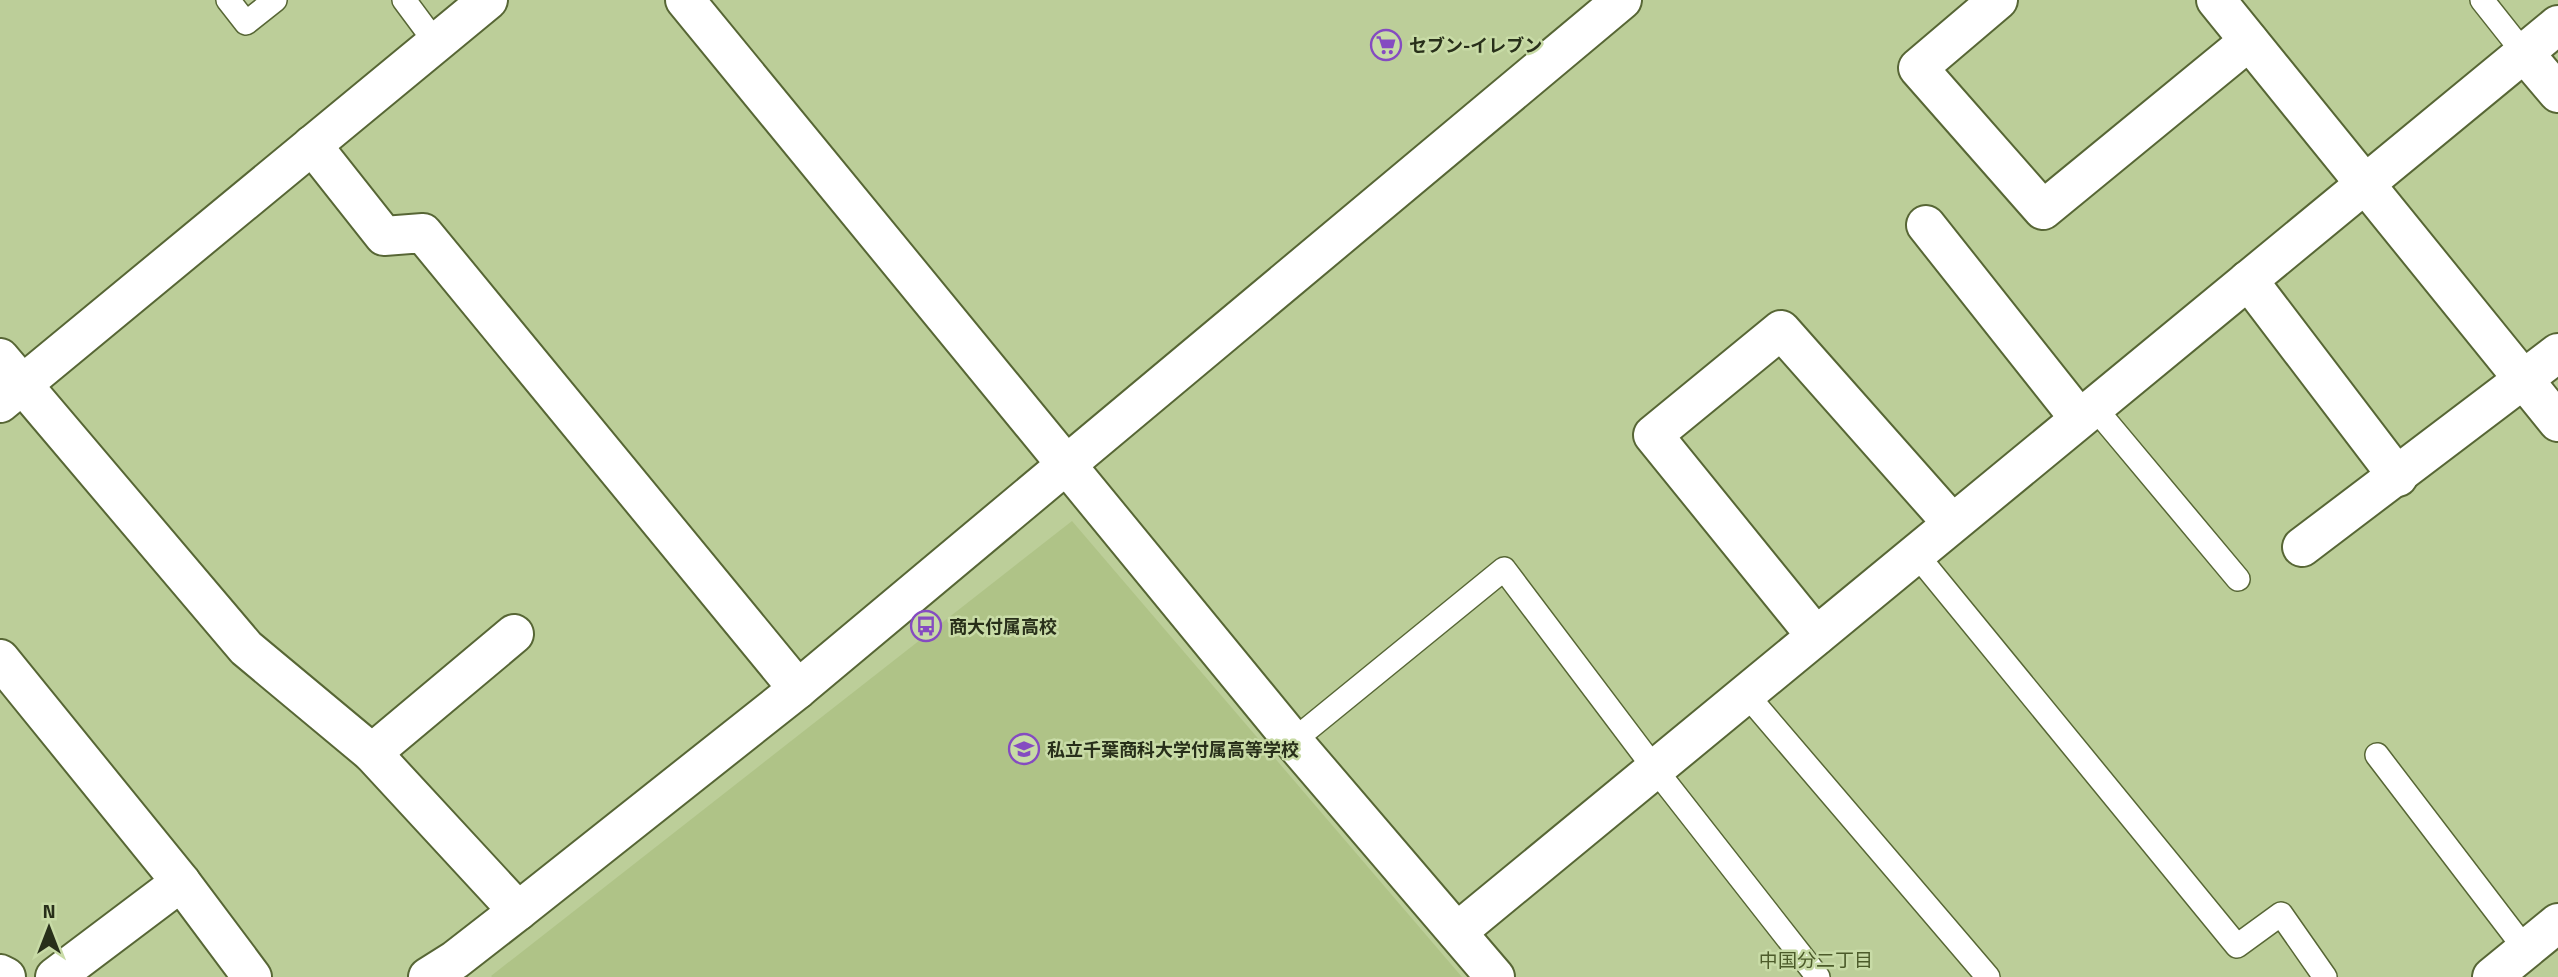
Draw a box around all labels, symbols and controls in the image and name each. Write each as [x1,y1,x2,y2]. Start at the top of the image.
supermarket icon: セブン-イレブン [1369,28,1403,62]
place label: セブン-イレブン [1409,32,1542,59]
bus stop icon: 商大付属高校 [909,609,943,643]
place label: 商大付属高校 [949,613,1057,640]
school or university icon: 私立千葉商科大学付属高等学校 [1007,732,1041,766]
place label: 私立千葉商科大学付属高等学校 [1047,736,1299,763]
north arrow [14,893,84,963]
text: N [42,896,56,925]
district label: 中国分二丁目 [1759,945,1873,974]

